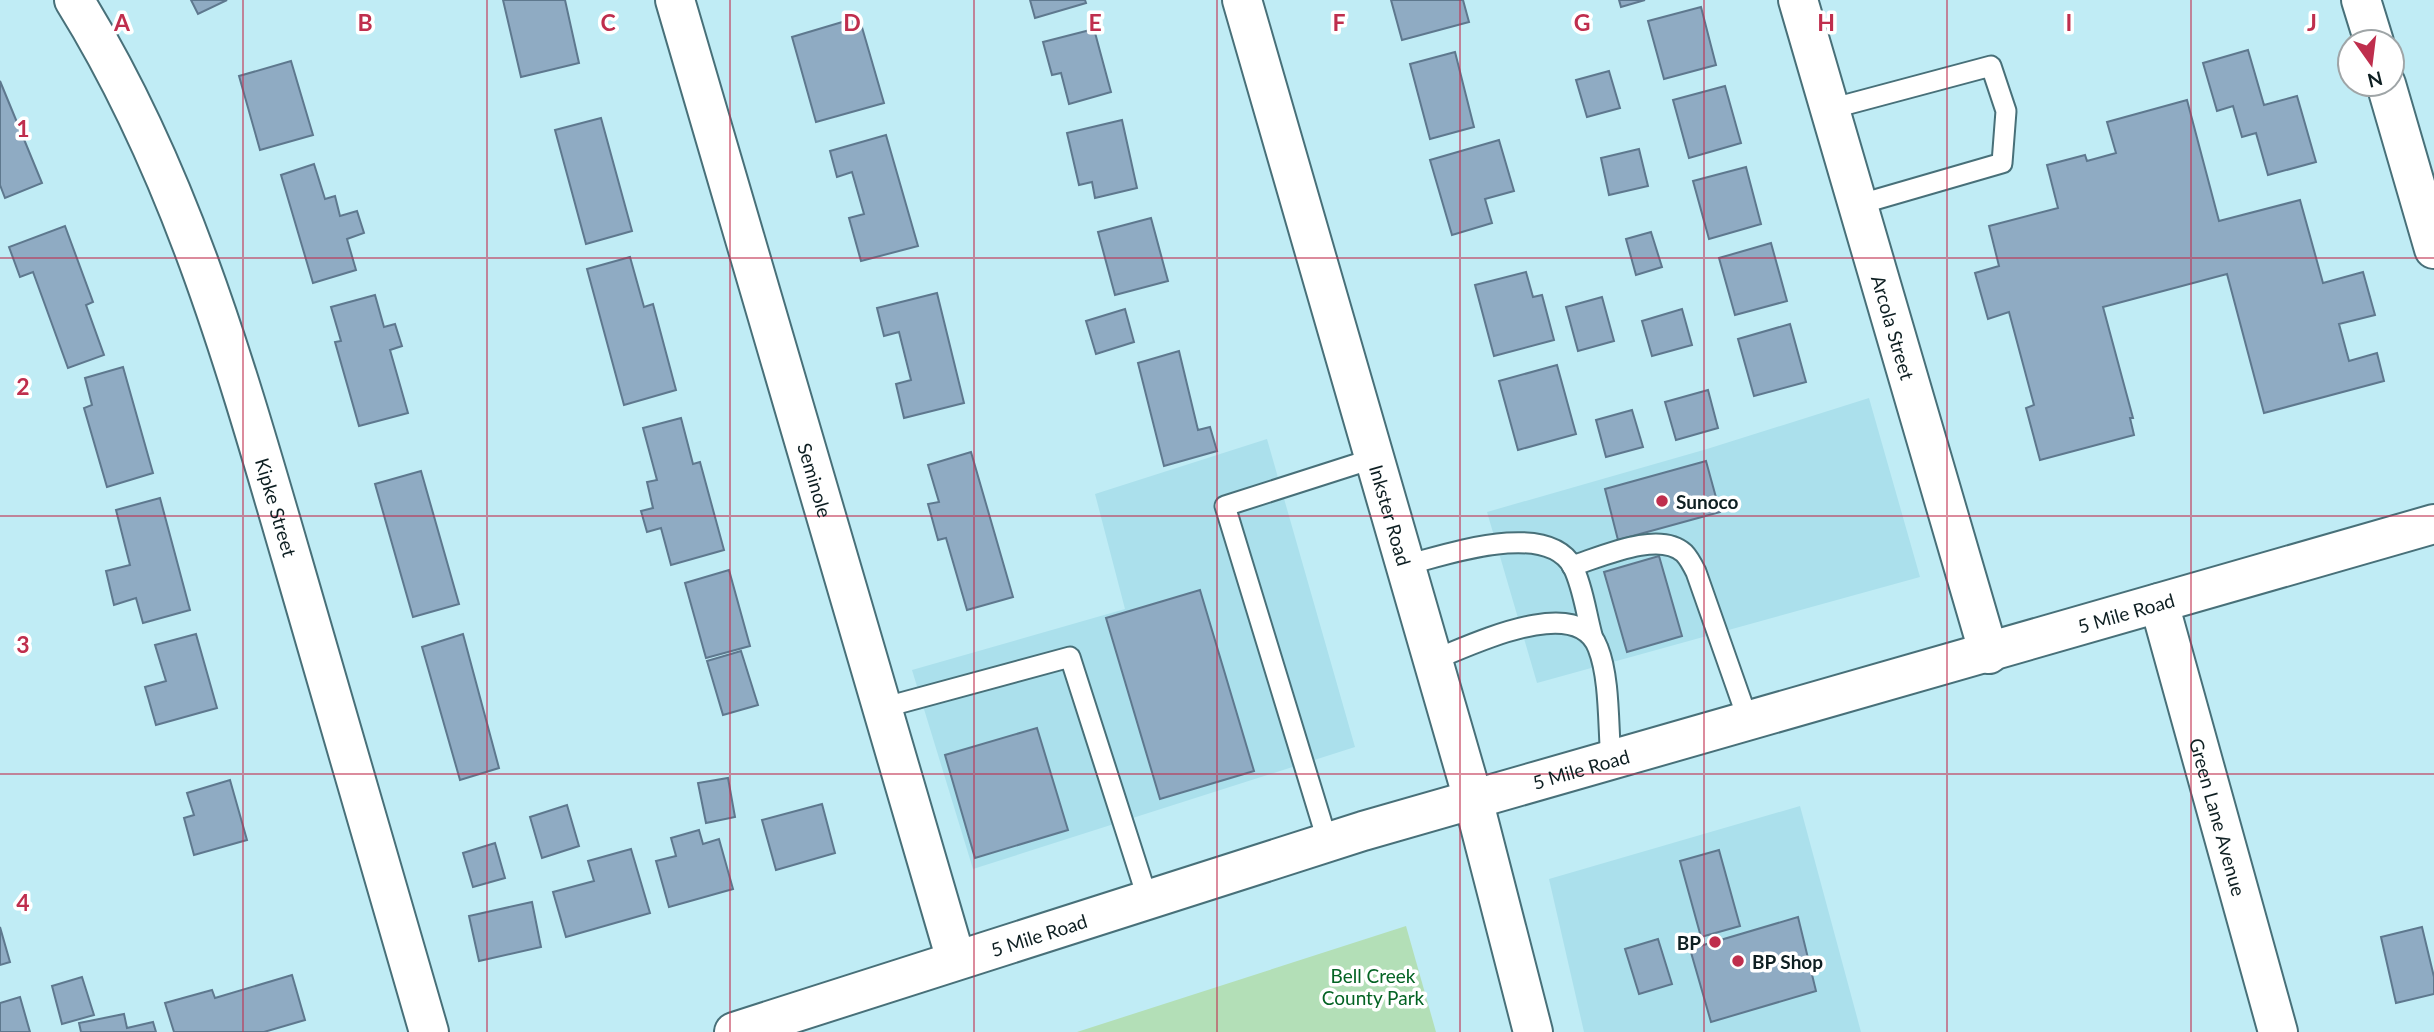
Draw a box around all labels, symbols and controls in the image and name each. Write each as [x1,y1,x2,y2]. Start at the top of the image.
text: A [113,8,131,36]
text: B [357,8,373,36]
text: C [600,8,616,36]
text: D [843,8,861,36]
text: E [1088,8,1102,36]
text: F [1332,8,1346,36]
text: G [1574,8,1590,36]
text: H [1817,8,1835,36]
text: I [2066,8,2072,36]
text: J [2307,8,2317,36]
north arrow [2336,28,2406,98]
text: N [2365,67,2385,93]
text: 1 [16,114,30,142]
street label: Arcola Street [1867,272,1920,383]
text: 2 [16,372,30,400]
street label: Seminole [794,440,837,520]
street label: Kipke Street [251,455,302,560]
street label: Inkster Road [1365,462,1416,568]
place label: Sunoco [1676,490,1739,513]
marker: Sunoco [1654,493,1670,509]
street label: 5 Mile Road [2075,588,2177,637]
text: 3 [16,630,30,658]
street label: Green Lane Avenue [2185,735,2251,898]
street label: 5 Mile Road [1530,744,1632,793]
text: 4 [16,888,30,916]
street label: 5 Mile Road [988,908,1090,961]
place label: BP [1677,931,1701,954]
marker: BP [1707,934,1723,950]
place label: BP Shop [1752,950,1823,973]
marker: BP Shop [1730,953,1746,969]
park label: Bell Creek County Park [1322,964,1425,1009]

